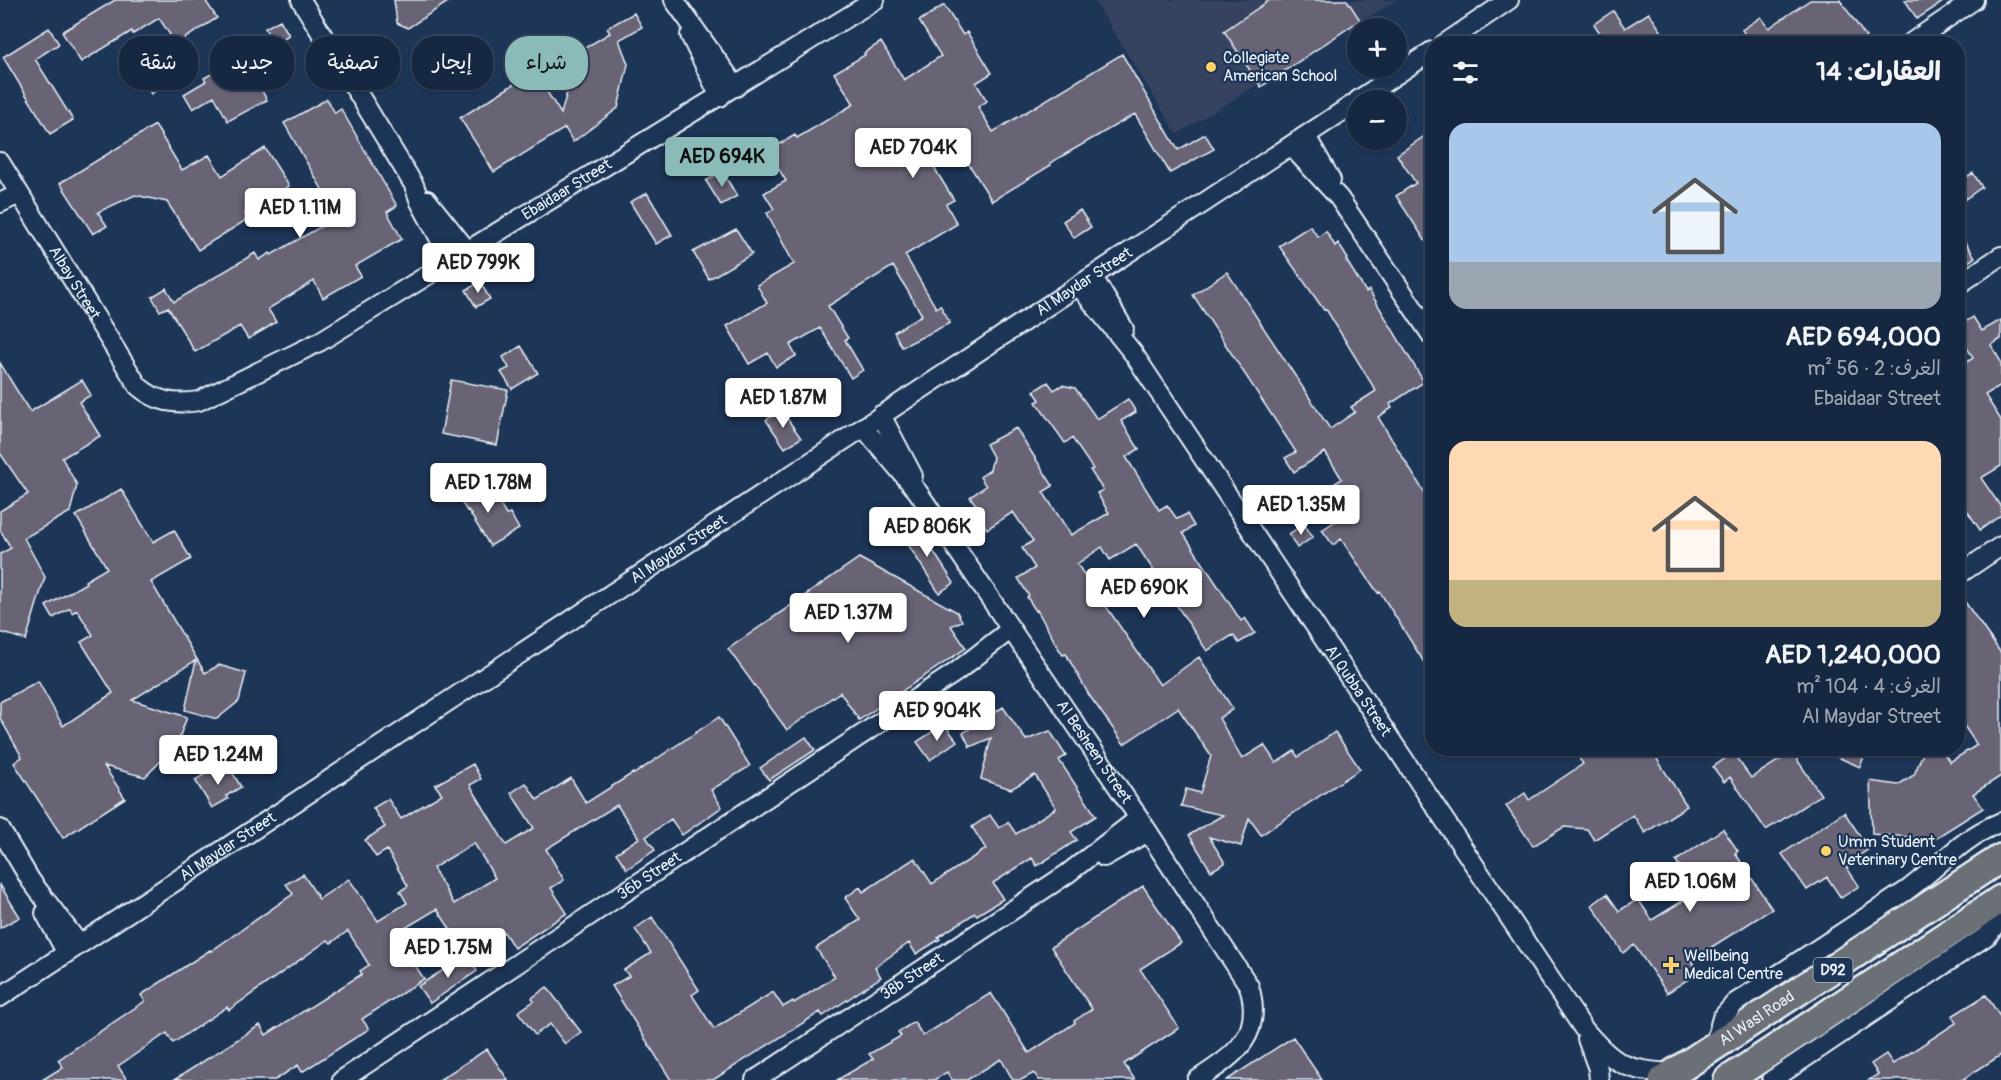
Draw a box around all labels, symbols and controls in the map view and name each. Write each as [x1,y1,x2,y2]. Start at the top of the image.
map controls [1347,18,1407,150]
button: + [1347,18,1407,78]
chip: شقة [119,36,198,90]
chip: جديد [210,36,294,90]
chip: تصفية [306,36,400,90]
chip: إيجار [412,36,493,90]
chip: شراء [505,36,588,90]
place label: Collegiate American School [1223,48,1337,86]
icon: filters [1449,56,1482,89]
text: العقارات: 14 [1816,56,1941,88]
marker: Collegiate American School [1204,60,1218,74]
button: − [1347,90,1407,150]
pin: AED 704K [851,128,975,179]
text: AED 704K [869,135,957,160]
pin: AED 694K [660,137,784,188]
text: AED 694K [679,144,765,169]
street label: Ebaidaar Street [518,154,616,225]
icon: home [1641,162,1749,270]
pin: AED 1.11M [231,188,369,239]
text: AED 1.11M [259,195,341,220]
street label: Albay Street [44,242,105,324]
street label: Al Maydar Street [1032,242,1137,321]
pin: AED 799K [416,243,540,294]
text: AED 799K [436,250,520,275]
text: AED 694,000 [1785,321,1941,353]
text: الغرف: 2 · 56 m² [1807,356,1941,381]
pin: AED 1.87M [714,378,852,429]
text: AED 1.87M [739,385,827,410]
text: Ebaidaar Street [1814,386,1941,411]
pin: AED 1.78M [419,463,557,514]
text: AED 1.78M [444,470,532,495]
icon: home [1641,480,1749,588]
pin: AED 1.35M [1232,485,1370,536]
text: AED 1.35M [1257,492,1345,517]
pin: AED 806K [865,507,989,558]
street label: Al Maydar Street [627,510,731,588]
text: AED 806K [883,514,971,539]
pin: AED 690K [1082,568,1206,619]
text: AED 690K [1100,575,1188,600]
pin: AED 1.37M [779,593,917,644]
text: AED 1.37M [804,600,892,625]
text: AED 1,240,000 [1765,639,1941,671]
street label: Al Qubba Street [1321,641,1396,741]
text: الغرف: 4 · 104 m² [1796,674,1941,699]
pin: AED 904K [875,691,999,742]
street label: Al Besheen Street [1052,696,1137,808]
text: AED 904K [893,698,981,723]
text: Al Maydar Street [1802,704,1941,729]
pin: AED 1.24M [149,735,287,786]
text: AED 1.24M [173,742,263,767]
street label: Al Maydar Street [176,807,280,886]
place label: Umm Student Veterinary Centre [1838,832,1957,870]
marker: Umm Student Veterinary Centre [1819,844,1833,858]
street label: 36b Street [613,847,686,904]
pin: AED 1.06M [1621,862,1759,913]
text: AED 1.06M [1644,869,1736,894]
pin: AED 1.75M [379,928,517,979]
text: AED 1.75M [404,935,492,960]
place label: Wellbeing Medical Centre [1684,946,1783,984]
street label: 38b Street [876,948,948,1005]
marker: Wellbeing Medical Centre [1662,956,1680,974]
road number: D92 [1814,958,1852,982]
street label: Al Wasl Road [1715,986,1798,1051]

